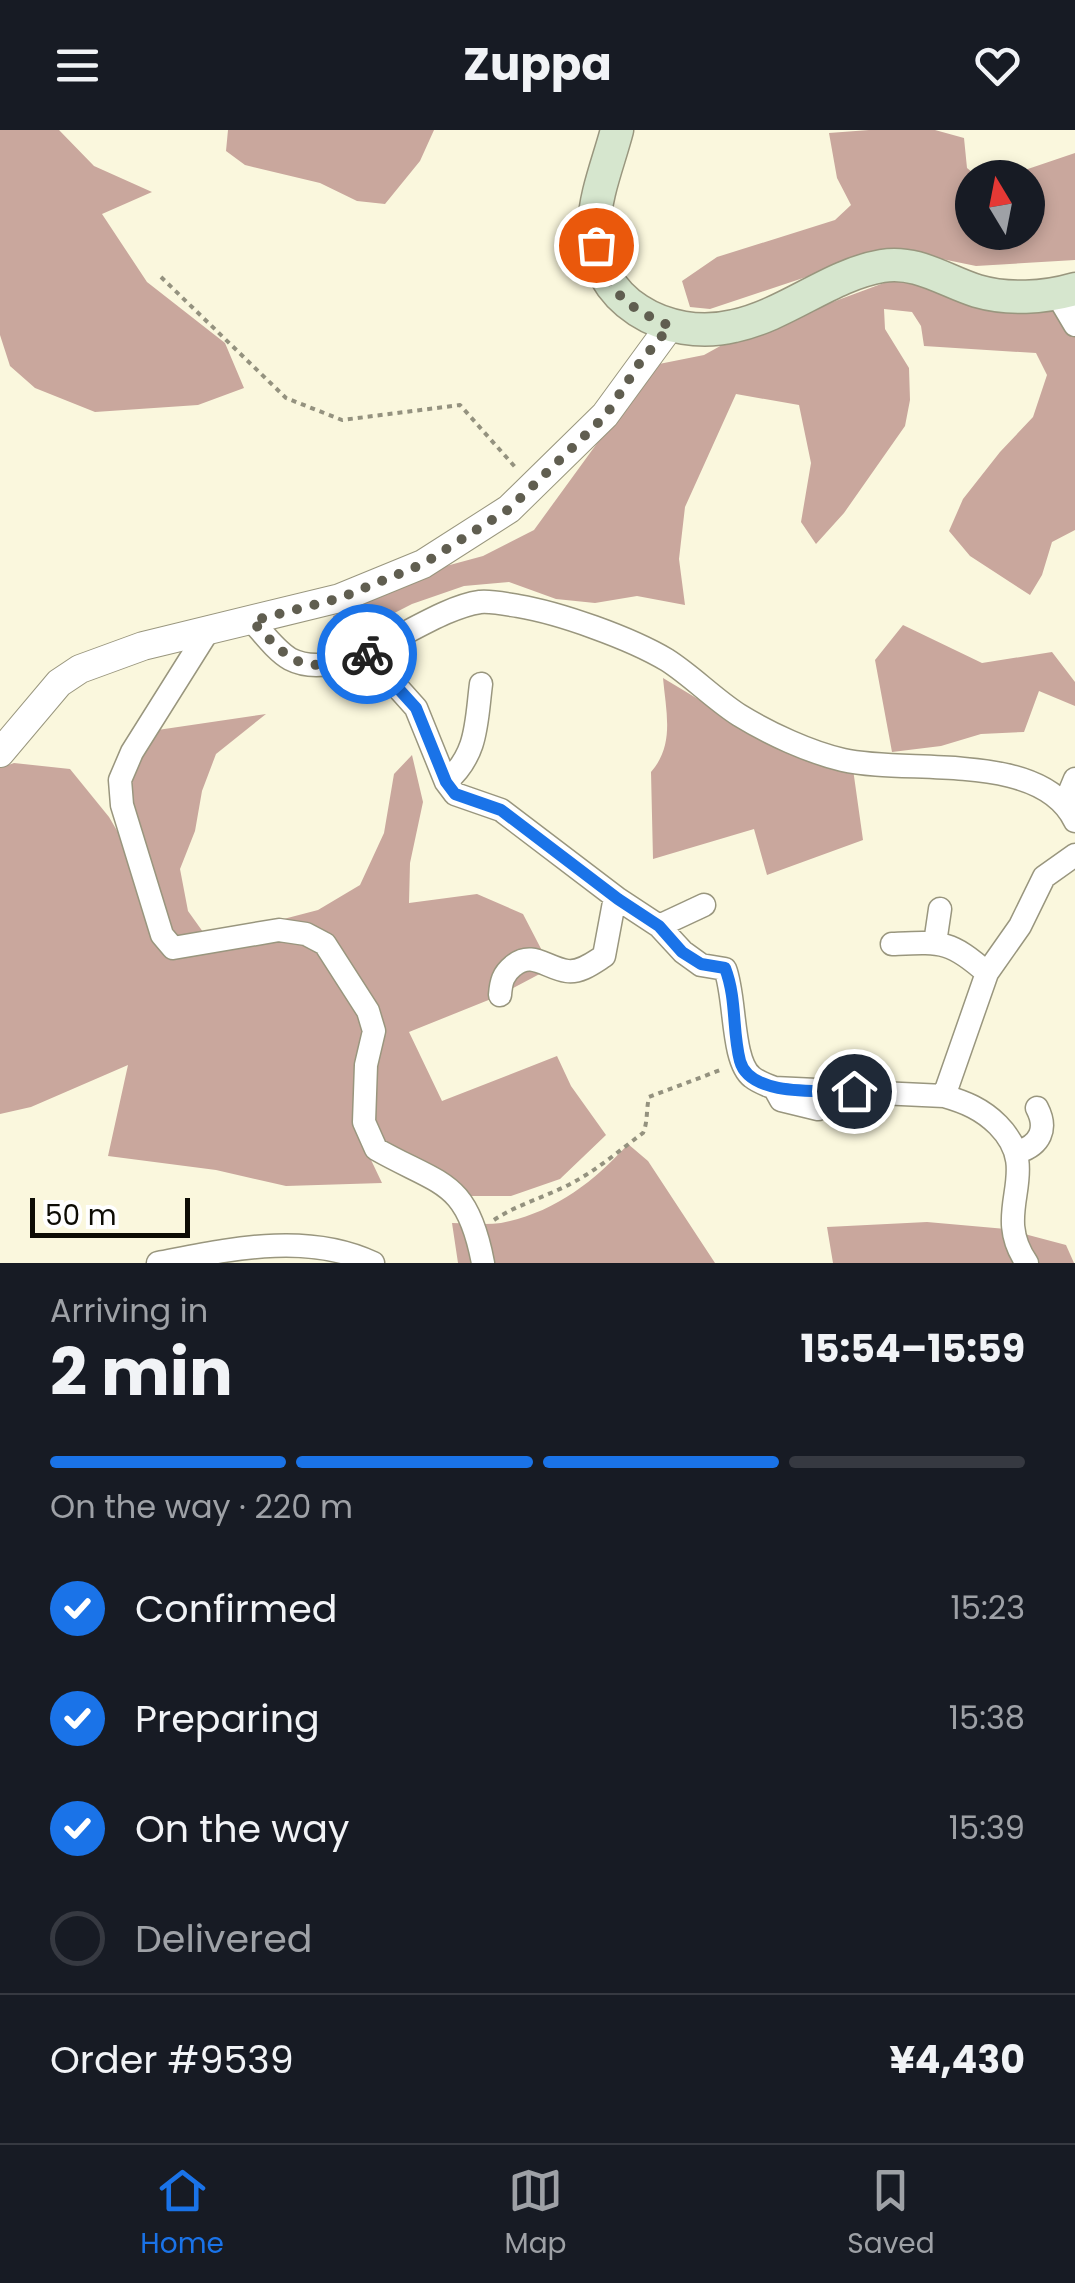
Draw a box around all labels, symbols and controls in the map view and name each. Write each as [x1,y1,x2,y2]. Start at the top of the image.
text: Zuppa [463,33,612,96]
icon: menu [50,38,105,93]
icon: heart [970,38,1025,93]
north arrow [955,160,1045,250]
map controls [955,160,1045,250]
pin [554,203,639,288]
icon: bag [569,218,624,273]
courier [317,604,417,704]
icon: bike [340,627,395,682]
pin [812,1049,897,1134]
icon: home [827,1064,882,1119]
scale bar [30,1193,190,1238]
text: 50 m [45,1196,116,1235]
text: Arriving in [50,1288,208,1333]
text: 15:54–15:59 [801,1322,1025,1375]
text: 2 min [50,1327,233,1418]
text: On the way · 220 m [50,1484,353,1529]
icon: check [50,1581,105,1636]
text: Confirmed [135,1582,337,1635]
text: 15:23 [951,1585,1025,1630]
icon: check [50,1691,105,1746]
text: Preparing [135,1692,320,1745]
text: 15:38 [949,1695,1025,1740]
icon: check [50,1801,105,1856]
text: On the way [135,1802,349,1855]
text: 15:39 [949,1805,1025,1850]
text: Delivered [135,1912,312,1965]
text: Order #9539 [50,2033,294,2086]
text: ¥4,430 [889,2033,1025,2086]
tab: Home [140,2163,224,2265]
tab: Map [505,2163,567,2265]
tab: Saved [847,2163,935,2265]

